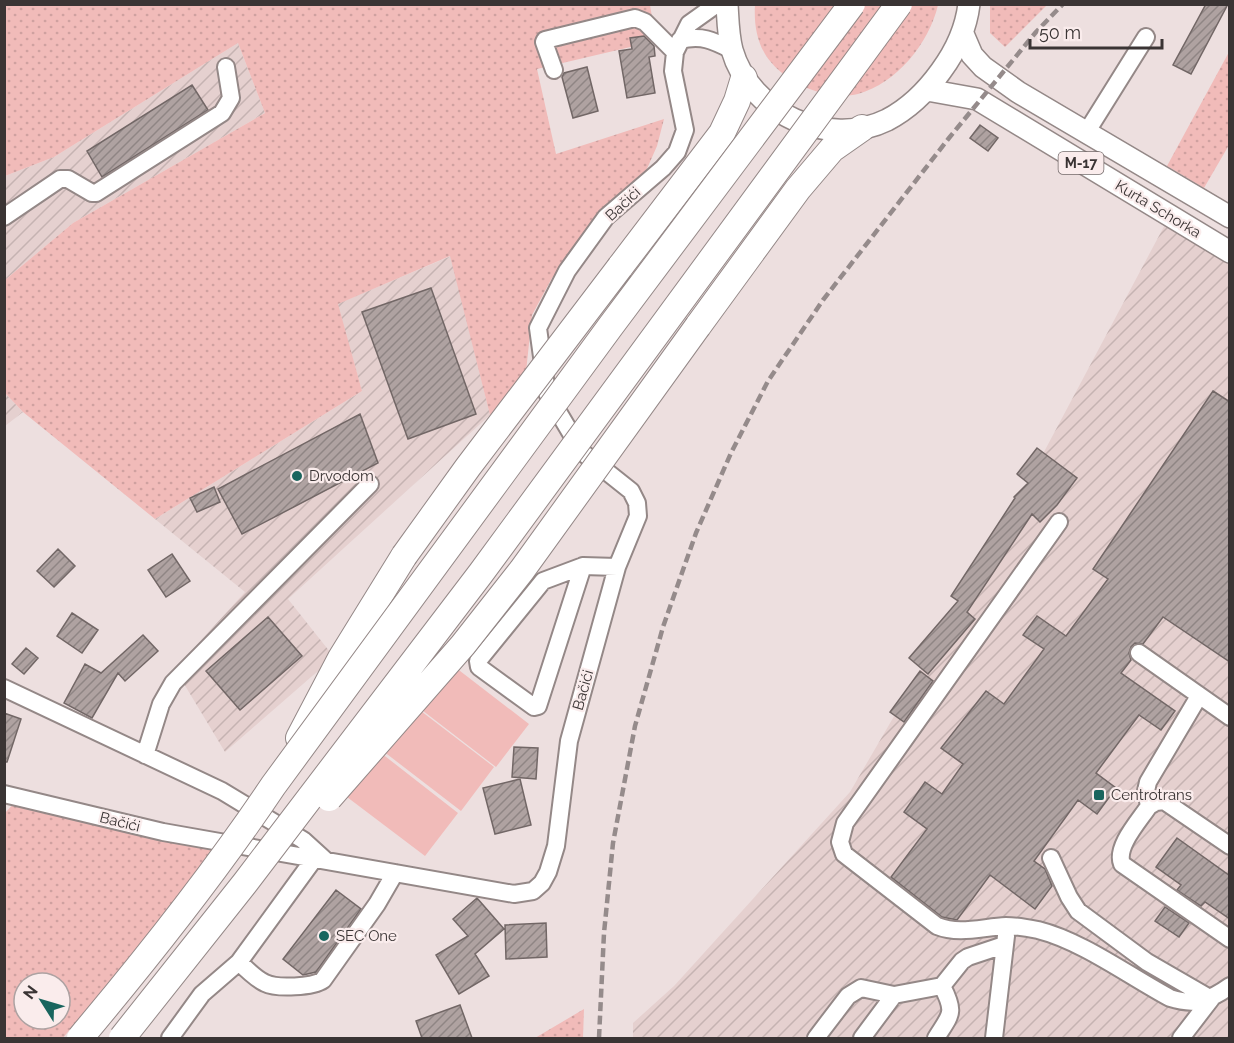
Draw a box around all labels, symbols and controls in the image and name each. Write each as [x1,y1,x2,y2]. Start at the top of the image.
scale bar [1030,12,1162,50]
text: 50 m [1039,22,1081,43]
road number: M-17 [1058,152,1104,174]
street label: Kurta Schorka [1112,176,1204,242]
street label: Bačići [602,183,644,225]
place label: Drvodom [309,467,374,485]
marker: Drvodom [290,469,304,483]
street label: Bačići [569,668,597,712]
place label: Centrotrans [1111,786,1192,804]
marker: Centrotrans [1092,788,1106,802]
street label: Bačići [98,808,142,836]
place label: SEC One [336,927,397,945]
marker: SEC One [317,929,331,943]
north arrow [12,971,72,1031]
text: N [19,982,42,1003]

